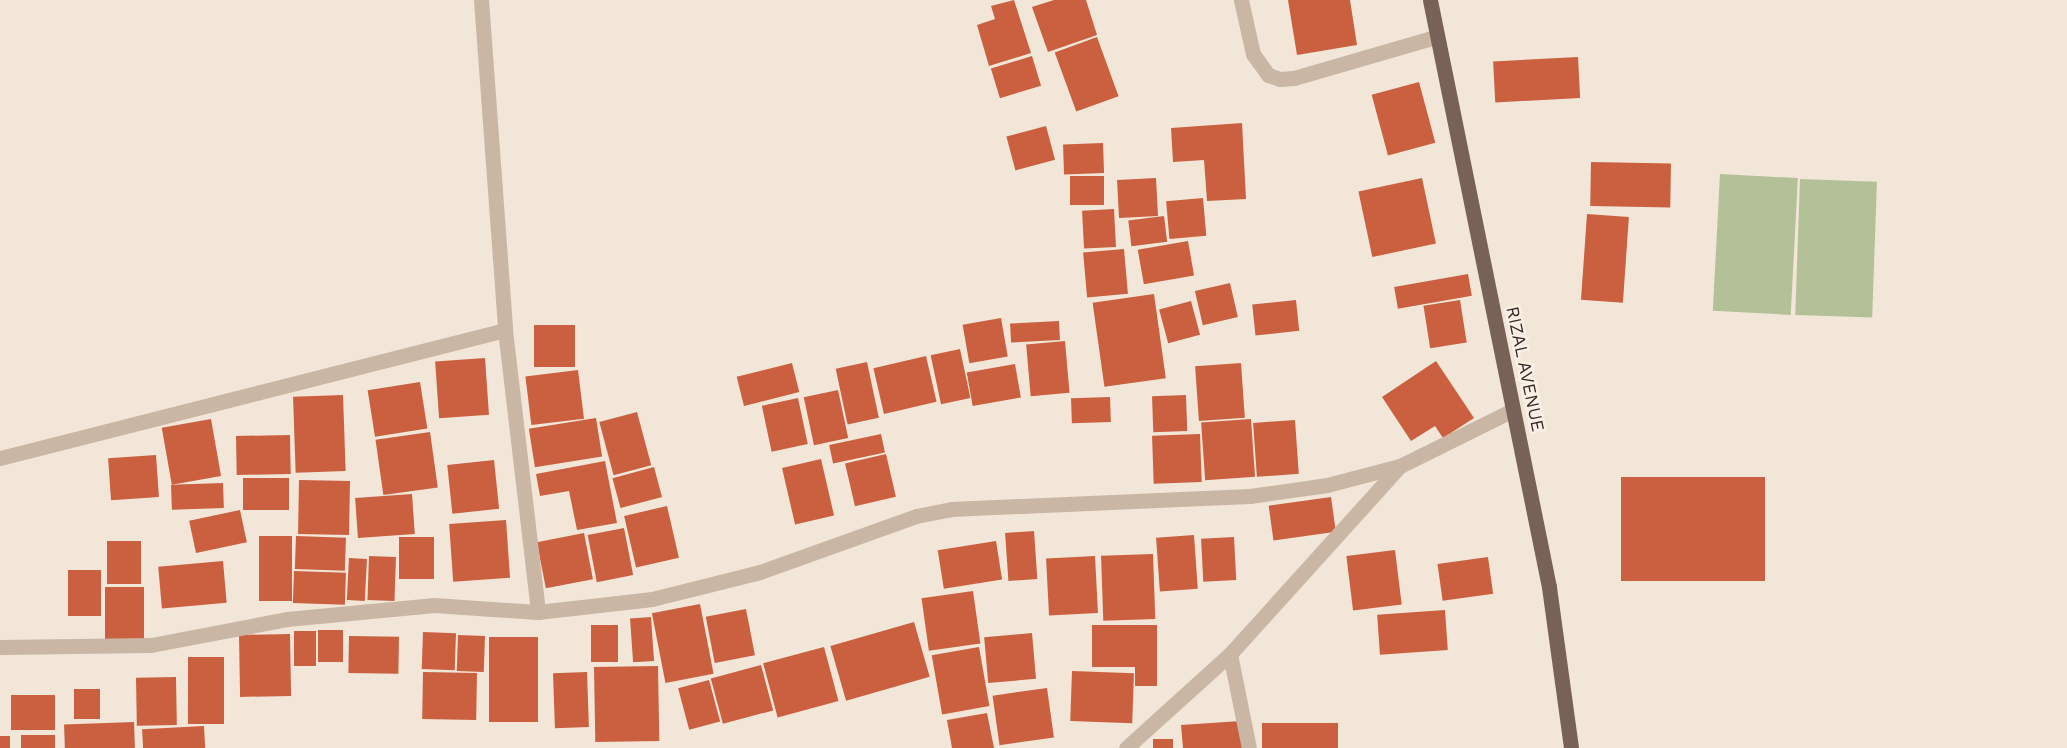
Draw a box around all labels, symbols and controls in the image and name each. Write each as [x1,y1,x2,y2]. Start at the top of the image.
street label: RIZAL AVENUE [1501,304,1549,434]

